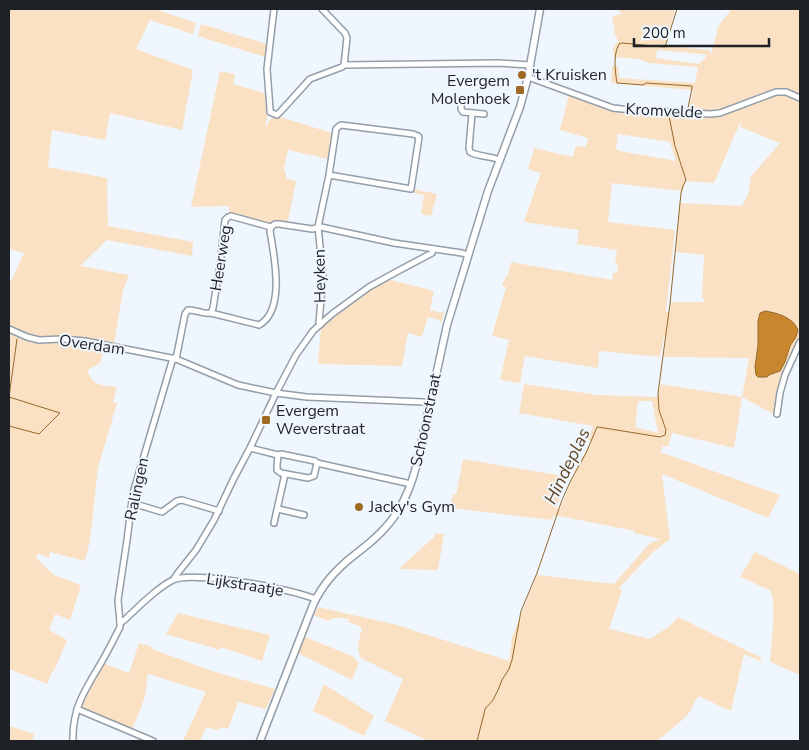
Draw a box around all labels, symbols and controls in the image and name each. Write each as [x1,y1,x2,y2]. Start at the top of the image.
scale bar [634,15,769,47]
text: 200 m [642,23,686,43]
place label: 't Kruisken [532,64,607,86]
marker: 't Kruisken [516,69,528,81]
place label: Evergem Molenhoek [431,70,511,110]
marker: Evergem Molenhoek [514,84,526,96]
street label: Kromvelde [625,98,703,124]
street label: Heerweg [205,223,237,293]
street label: Heyken [309,249,331,303]
street label: Overdam [58,330,126,360]
street label: Schoonstraat [405,371,447,469]
place label: Evergem Weverstraat [276,400,365,440]
marker: Evergem Weverstraat [260,414,272,426]
water label: Hindeplas [538,424,596,508]
street label: Ralingen [120,456,154,522]
place label: Jacky's Gym [368,496,455,518]
marker: Jacky's Gym [353,501,365,513]
street label: Lijkstraatje [205,568,285,602]

